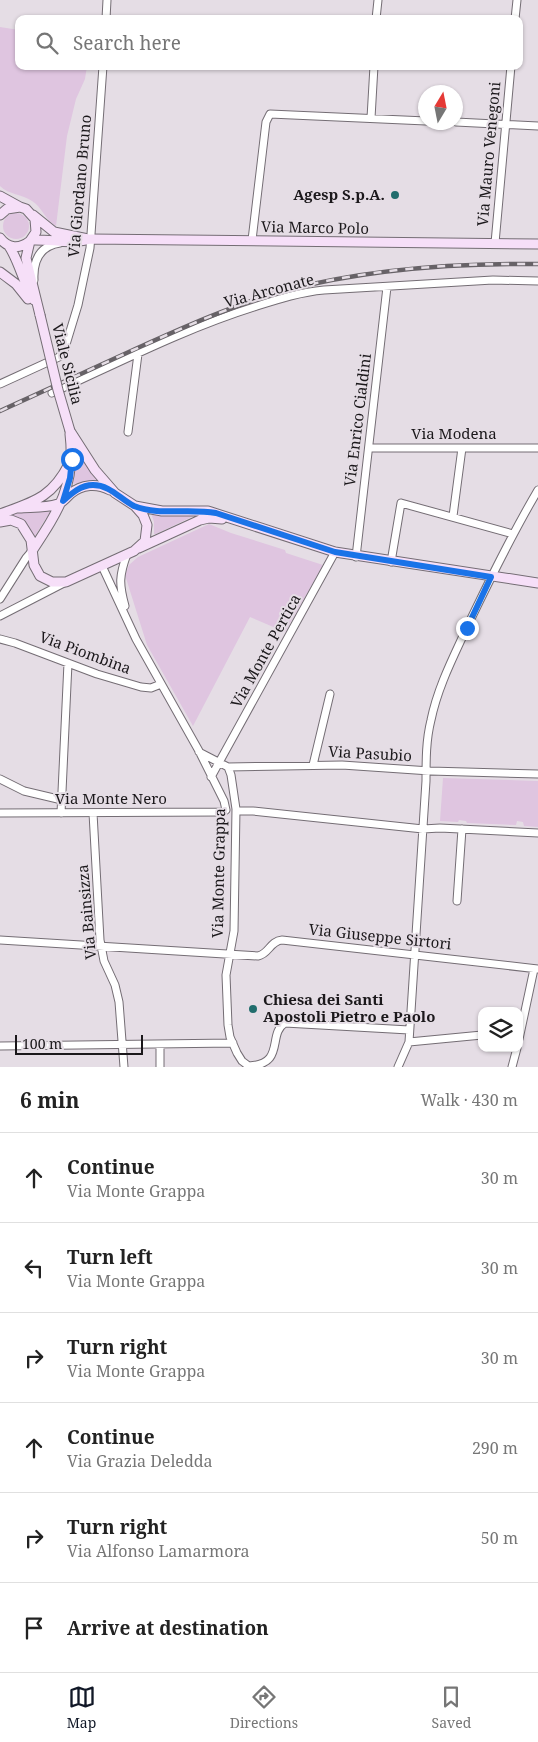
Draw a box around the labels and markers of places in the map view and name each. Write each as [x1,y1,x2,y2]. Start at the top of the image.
place label: Agesp S.p.A. [293,184,385,204]
marker: Agesp S.p.A. [389,189,401,201]
place label: Chiesa dei Santi Apostoli Pietro e Paolo [263,989,435,1026]
marker: Chiesa dei Santi Apostoli Pietro e Paolo [247,1003,259,1015]

